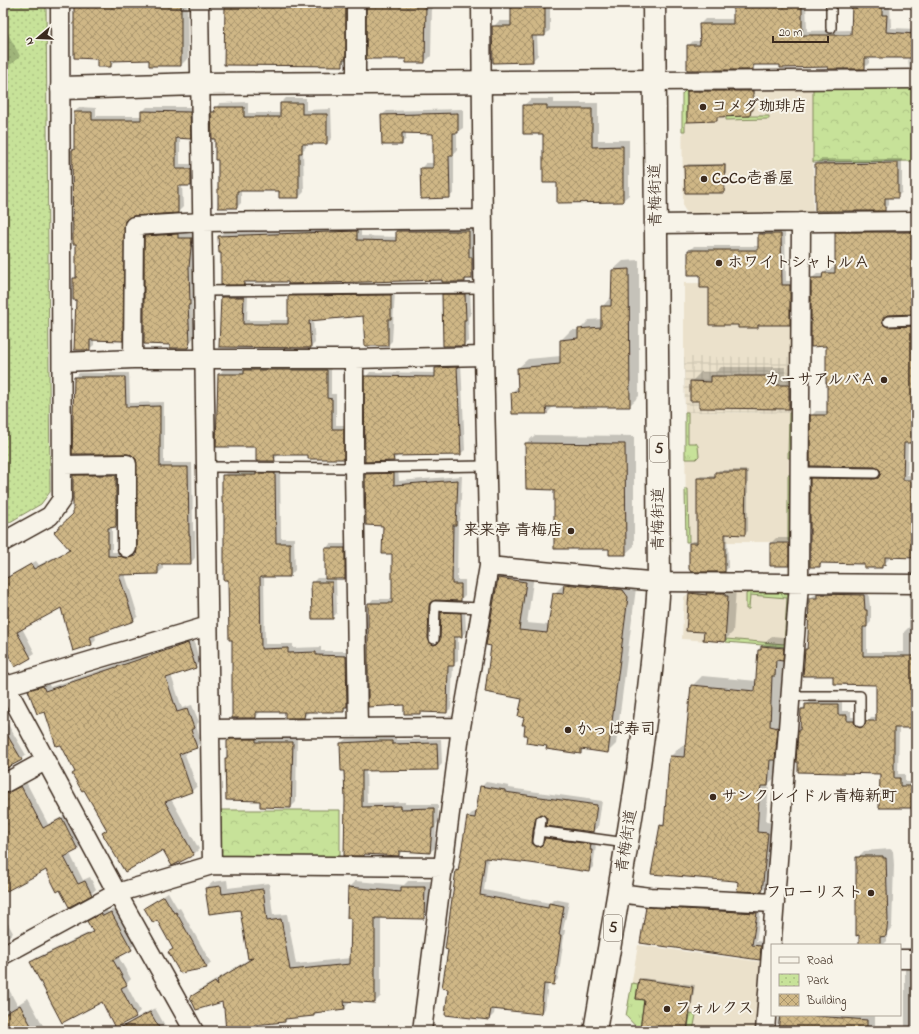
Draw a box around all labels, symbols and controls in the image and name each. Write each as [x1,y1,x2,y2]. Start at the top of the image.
north arrow [18,18,58,58]
scale bar [773,18,828,44]
text: 20 m [779,24,802,42]
text: N [21,35,38,47]
place label: コメダ珈琲店 [711,95,807,119]
marker: コメダ珈琲店 [698,102,708,112]
street label: 青梅街道 [643,163,669,227]
place label: CoCo壱番屋 [712,167,794,191]
marker: CoCo壱番屋 [699,174,709,184]
place label: ホワイトシャトルＡ [727,251,870,275]
marker: ホワイトシャトルＡ [714,258,724,268]
place label: カーサアルバＡ [764,368,876,392]
marker: カーサアルバＡ [879,375,889,385]
road number: 5 [650,436,668,462]
street label: 青梅街道 [647,487,671,551]
place label: 来来亭 青梅店 [463,519,563,543]
marker: 来来亭 青梅店 [566,526,576,536]
place label: かっぱ寿司 [576,718,656,742]
marker: かっぱ寿司 [563,725,573,735]
place label: サンクレイドル青梅新町 [721,785,897,809]
marker: サンクレイドル青梅新町 [708,792,718,802]
street label: 青梅街道 [610,808,644,874]
place label: フローリスト [766,881,863,905]
marker: フローリスト [866,888,876,898]
road number: 5 [604,915,622,941]
legend [771,944,901,1016]
text: Road [807,952,833,970]
text: Park [807,972,829,990]
text: Building [806,992,846,1011]
place label: フォルクス [675,997,754,1021]
marker: フォルクス [662,1004,672,1014]

